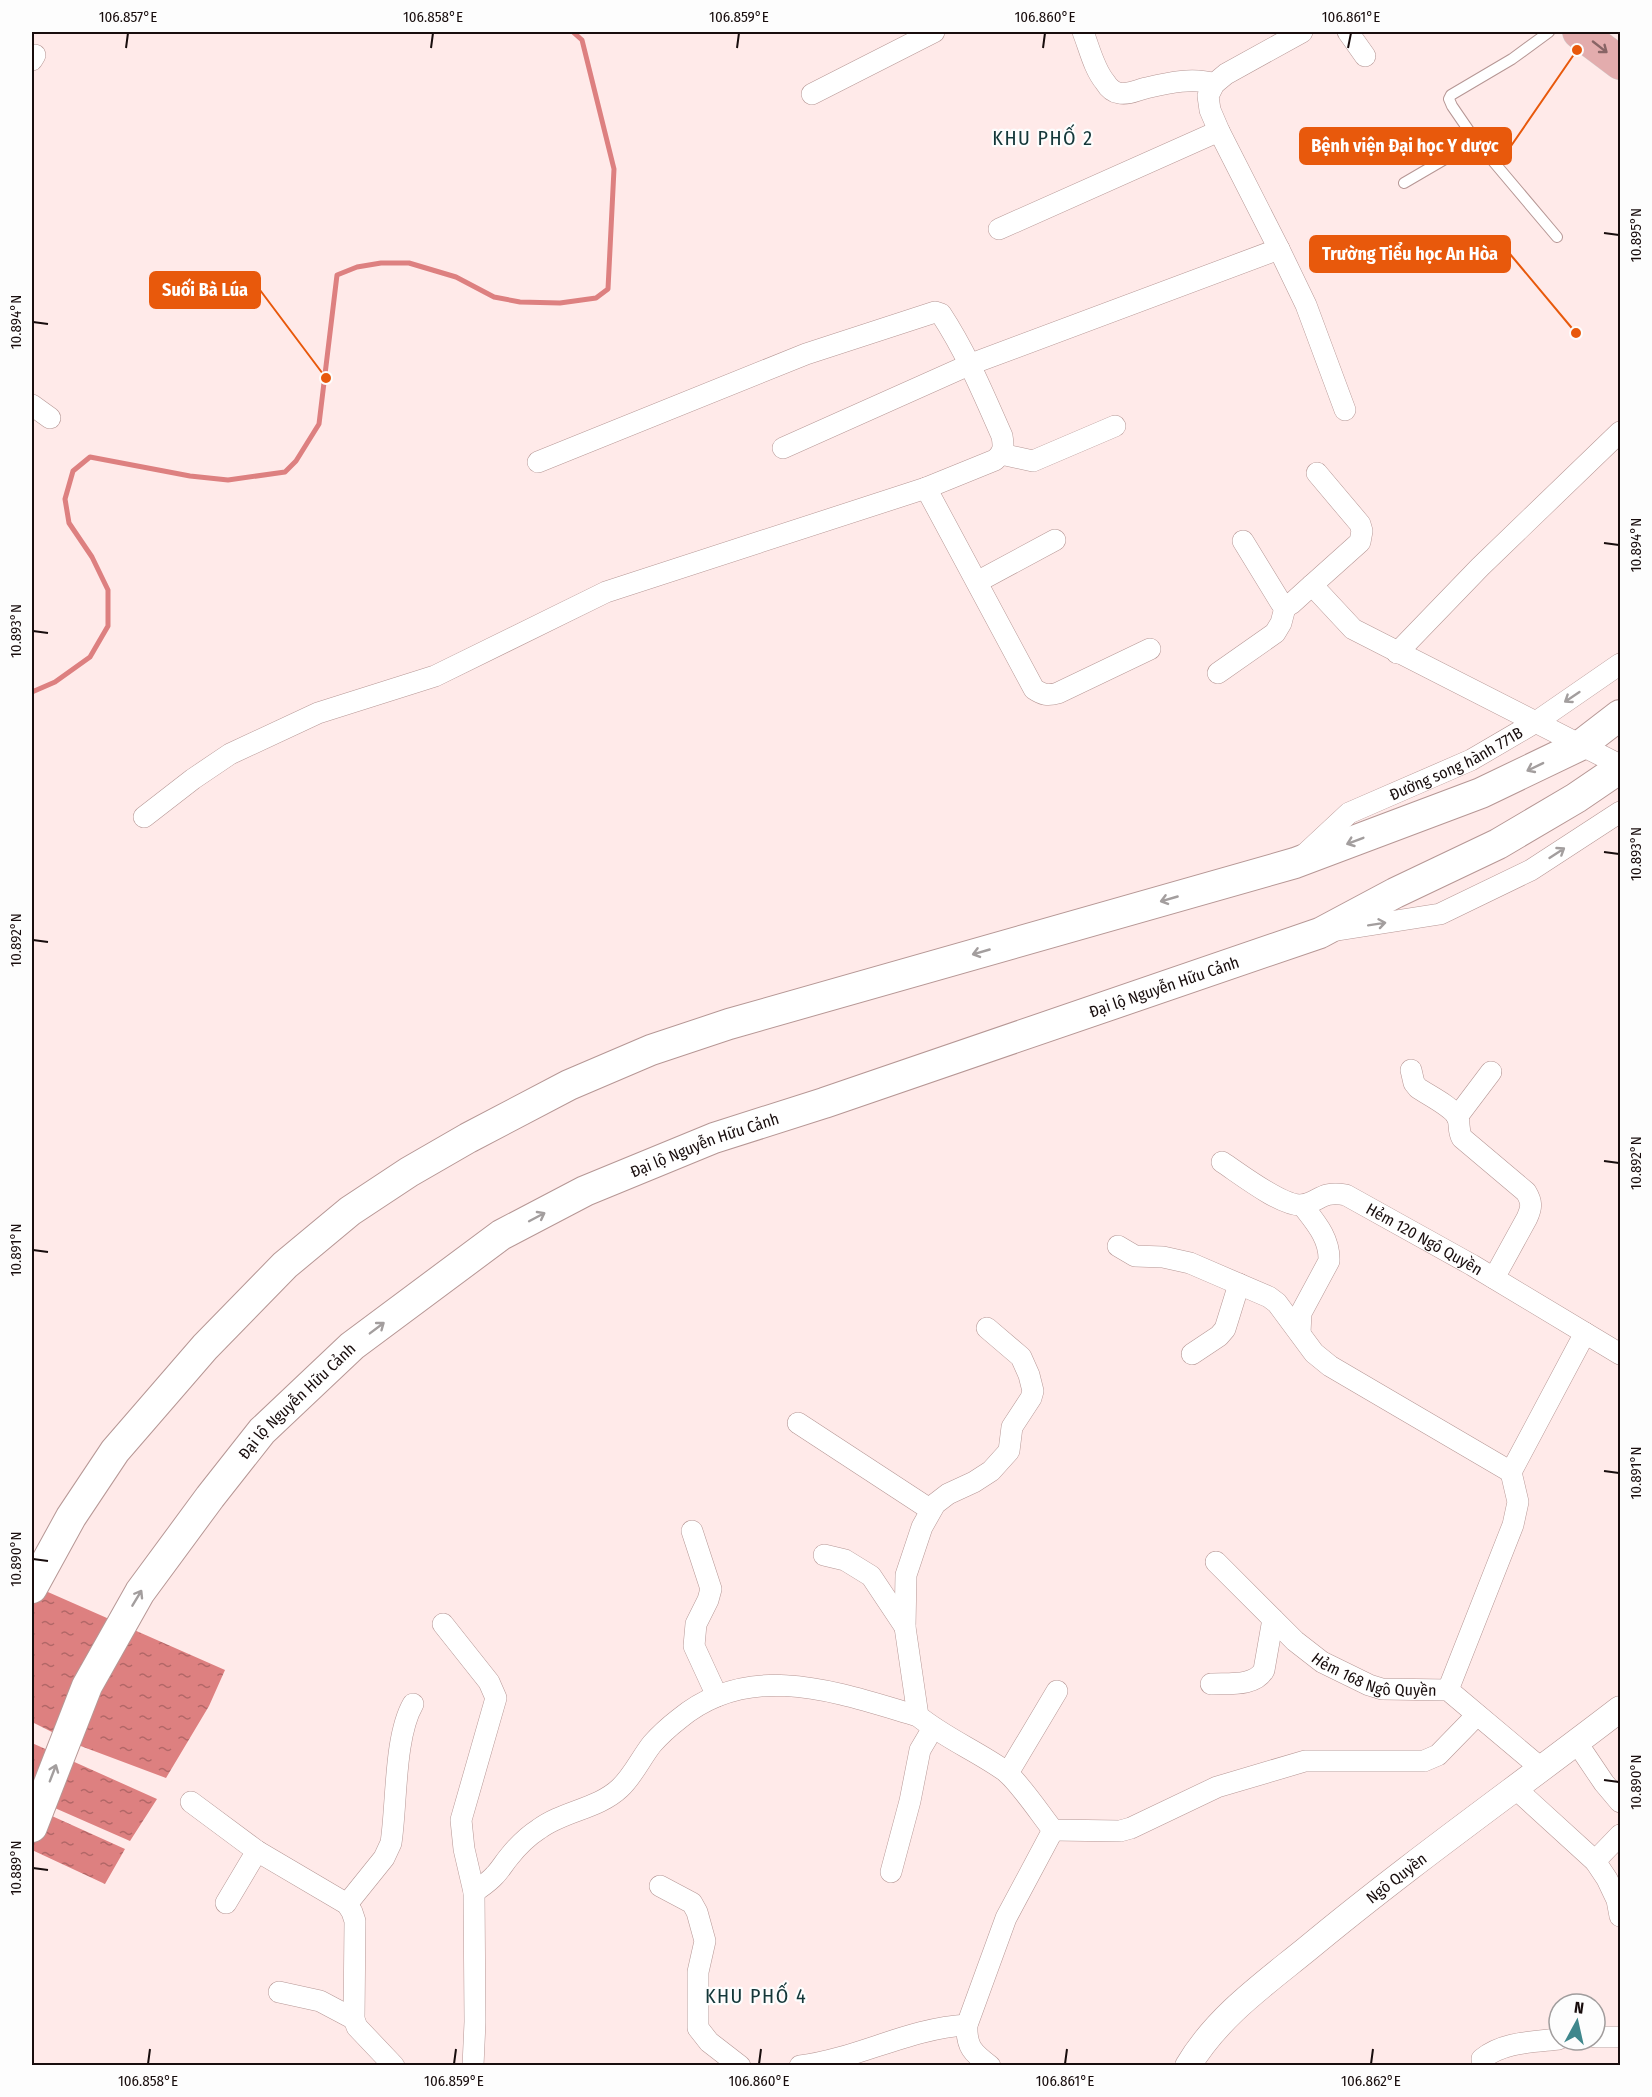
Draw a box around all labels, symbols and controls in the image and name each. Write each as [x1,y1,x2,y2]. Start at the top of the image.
text: 106.857°E [99,8,157,26]
text: 106.858°E [403,8,463,26]
text: 106.859°E [709,8,769,26]
text: 106.860°E [1014,8,1076,26]
text: 106.861°E [1322,8,1380,26]
one-way arrow [1591,41,1607,54]
district label: KHU PHỐ 2 [992,124,1094,150]
callout: Bệnh viện Đại học Y dược [1300,128,1511,164]
text: Bệnh viện Đại học Y dược [1311,135,1499,157]
text: 10.895°N [1627,208,1645,262]
callout: Trường Tiểu học An Hòa [1310,236,1510,272]
text: Trường Tiểu học An Hòa [1322,241,1498,265]
callout: Suối Bà Lúa [150,272,260,308]
text: Suối Bà Lúa [162,278,248,301]
text: 10.894°N [7,295,25,349]
text: 10.894°N [1627,518,1645,572]
text: 10.893°N [7,604,25,658]
one-way arrow [1565,691,1581,703]
street label: Đường song hành 771B [1386,723,1526,804]
one-way arrow [1526,762,1544,774]
text: 10.893°N [1627,827,1645,881]
one-way arrow [1346,836,1364,847]
one-way arrow [1548,847,1564,859]
one-way arrow [1160,894,1179,905]
text: 10.892°N [7,913,25,967]
one-way arrow [1367,918,1387,929]
one-way arrow [972,947,991,959]
street label: Đại lộ Nguyễn Hữu Cảnh [1087,952,1242,1021]
street label: Đại lộ Nguyễn Hữu Cảnh [627,1109,781,1181]
text: 10.892°N [1627,1136,1645,1190]
street label: Hẻm 120 Ngô Quyền [1363,1199,1486,1279]
one-way arrow [528,1211,545,1223]
text: 10.891°N [7,1223,25,1277]
one-way arrow [369,1322,385,1335]
street label: Đại lộ Nguyễn Hữu Cảnh [235,1339,359,1463]
text: 10.891°N [1627,1446,1645,1500]
text: 10.890°N [7,1531,25,1587]
one-way arrow [132,1590,144,1607]
street label: Hẻm 168 Ngô Quyền [1308,1649,1437,1700]
text: 10.890°N [1627,1754,1645,1810]
one-way arrow [48,1764,59,1783]
text: 10.889°N [7,1840,25,1896]
street label: Ngô Quyền [1363,1849,1430,1907]
district label: KHU PHỐ 4 [705,1982,807,2008]
north arrow [1547,1992,1607,2052]
text: N [1573,1998,1585,2018]
text: 106.858°E [118,2072,178,2090]
text: 106.859°E [424,2072,484,2090]
text: 106.860°E [728,2072,790,2090]
text: 106.861°E [1036,2072,1094,2090]
text: 106.862°E [1341,2072,1401,2090]

